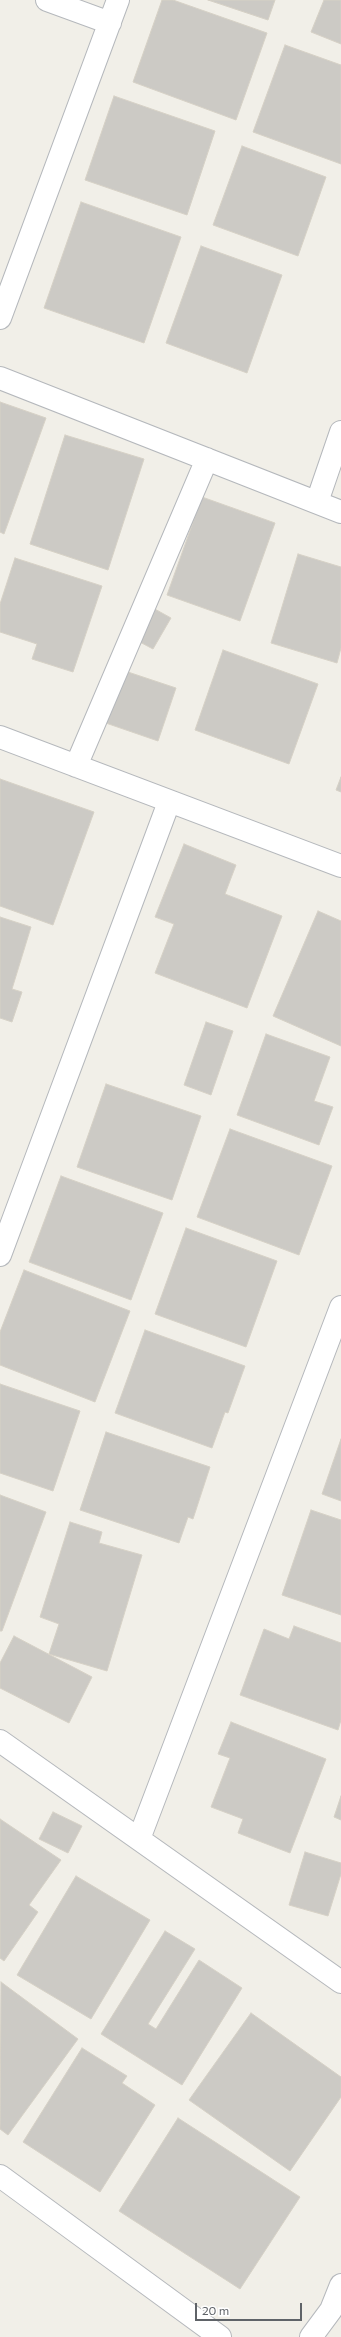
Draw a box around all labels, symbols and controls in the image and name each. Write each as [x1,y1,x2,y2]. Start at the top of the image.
scale bar [197,2295,304,2321]
text: 20 m [202,2303,229,2317]

